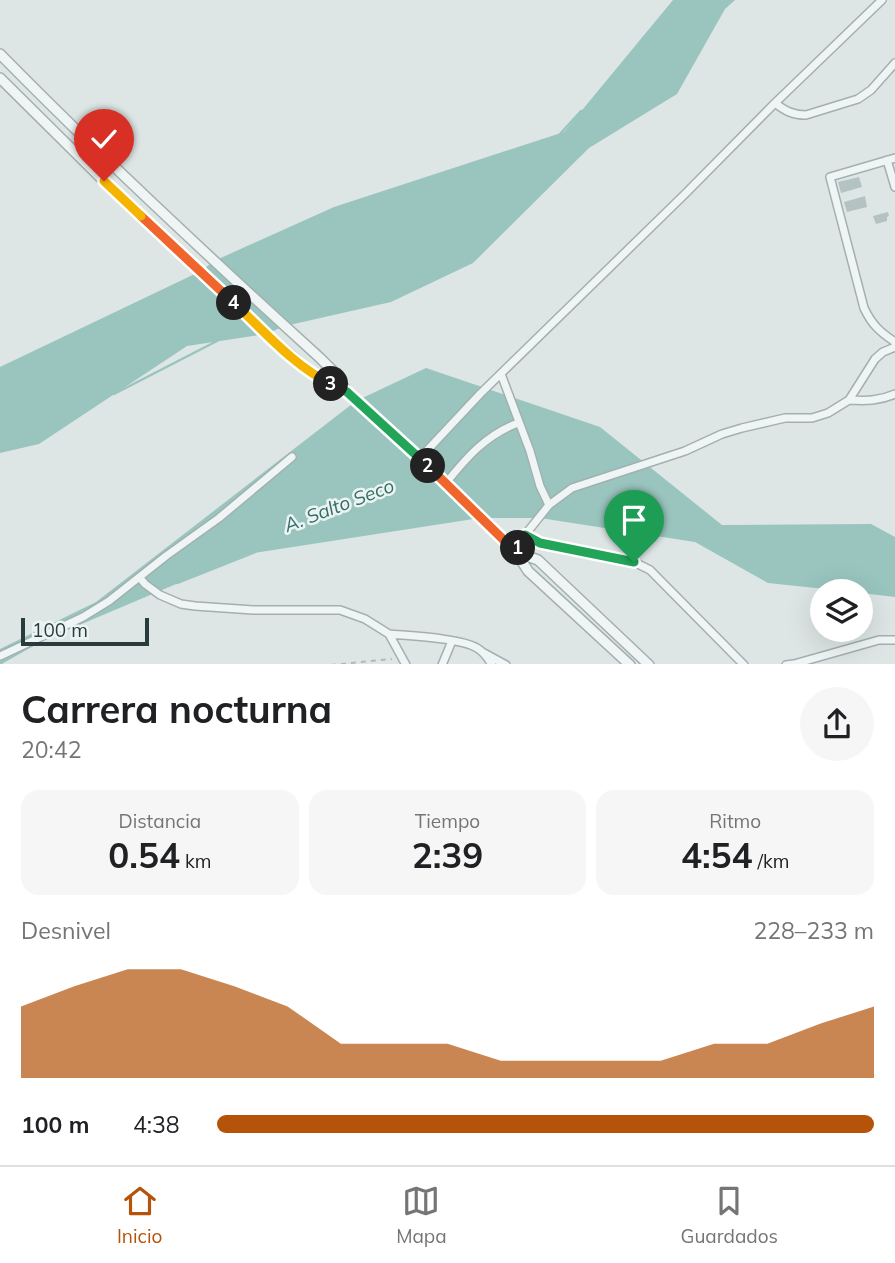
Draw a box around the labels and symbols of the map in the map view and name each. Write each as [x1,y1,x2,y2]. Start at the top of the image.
pin [74,109,134,181]
pin: 4 [216,286,252,320]
pin: 3 [314,366,348,402]
pin: 2 [410,448,446,484]
water label: A. Salto Seco [280,473,398,537]
pin [604,490,664,562]
pin: 1 [500,530,536,566]
scale bar [21,615,149,647]

